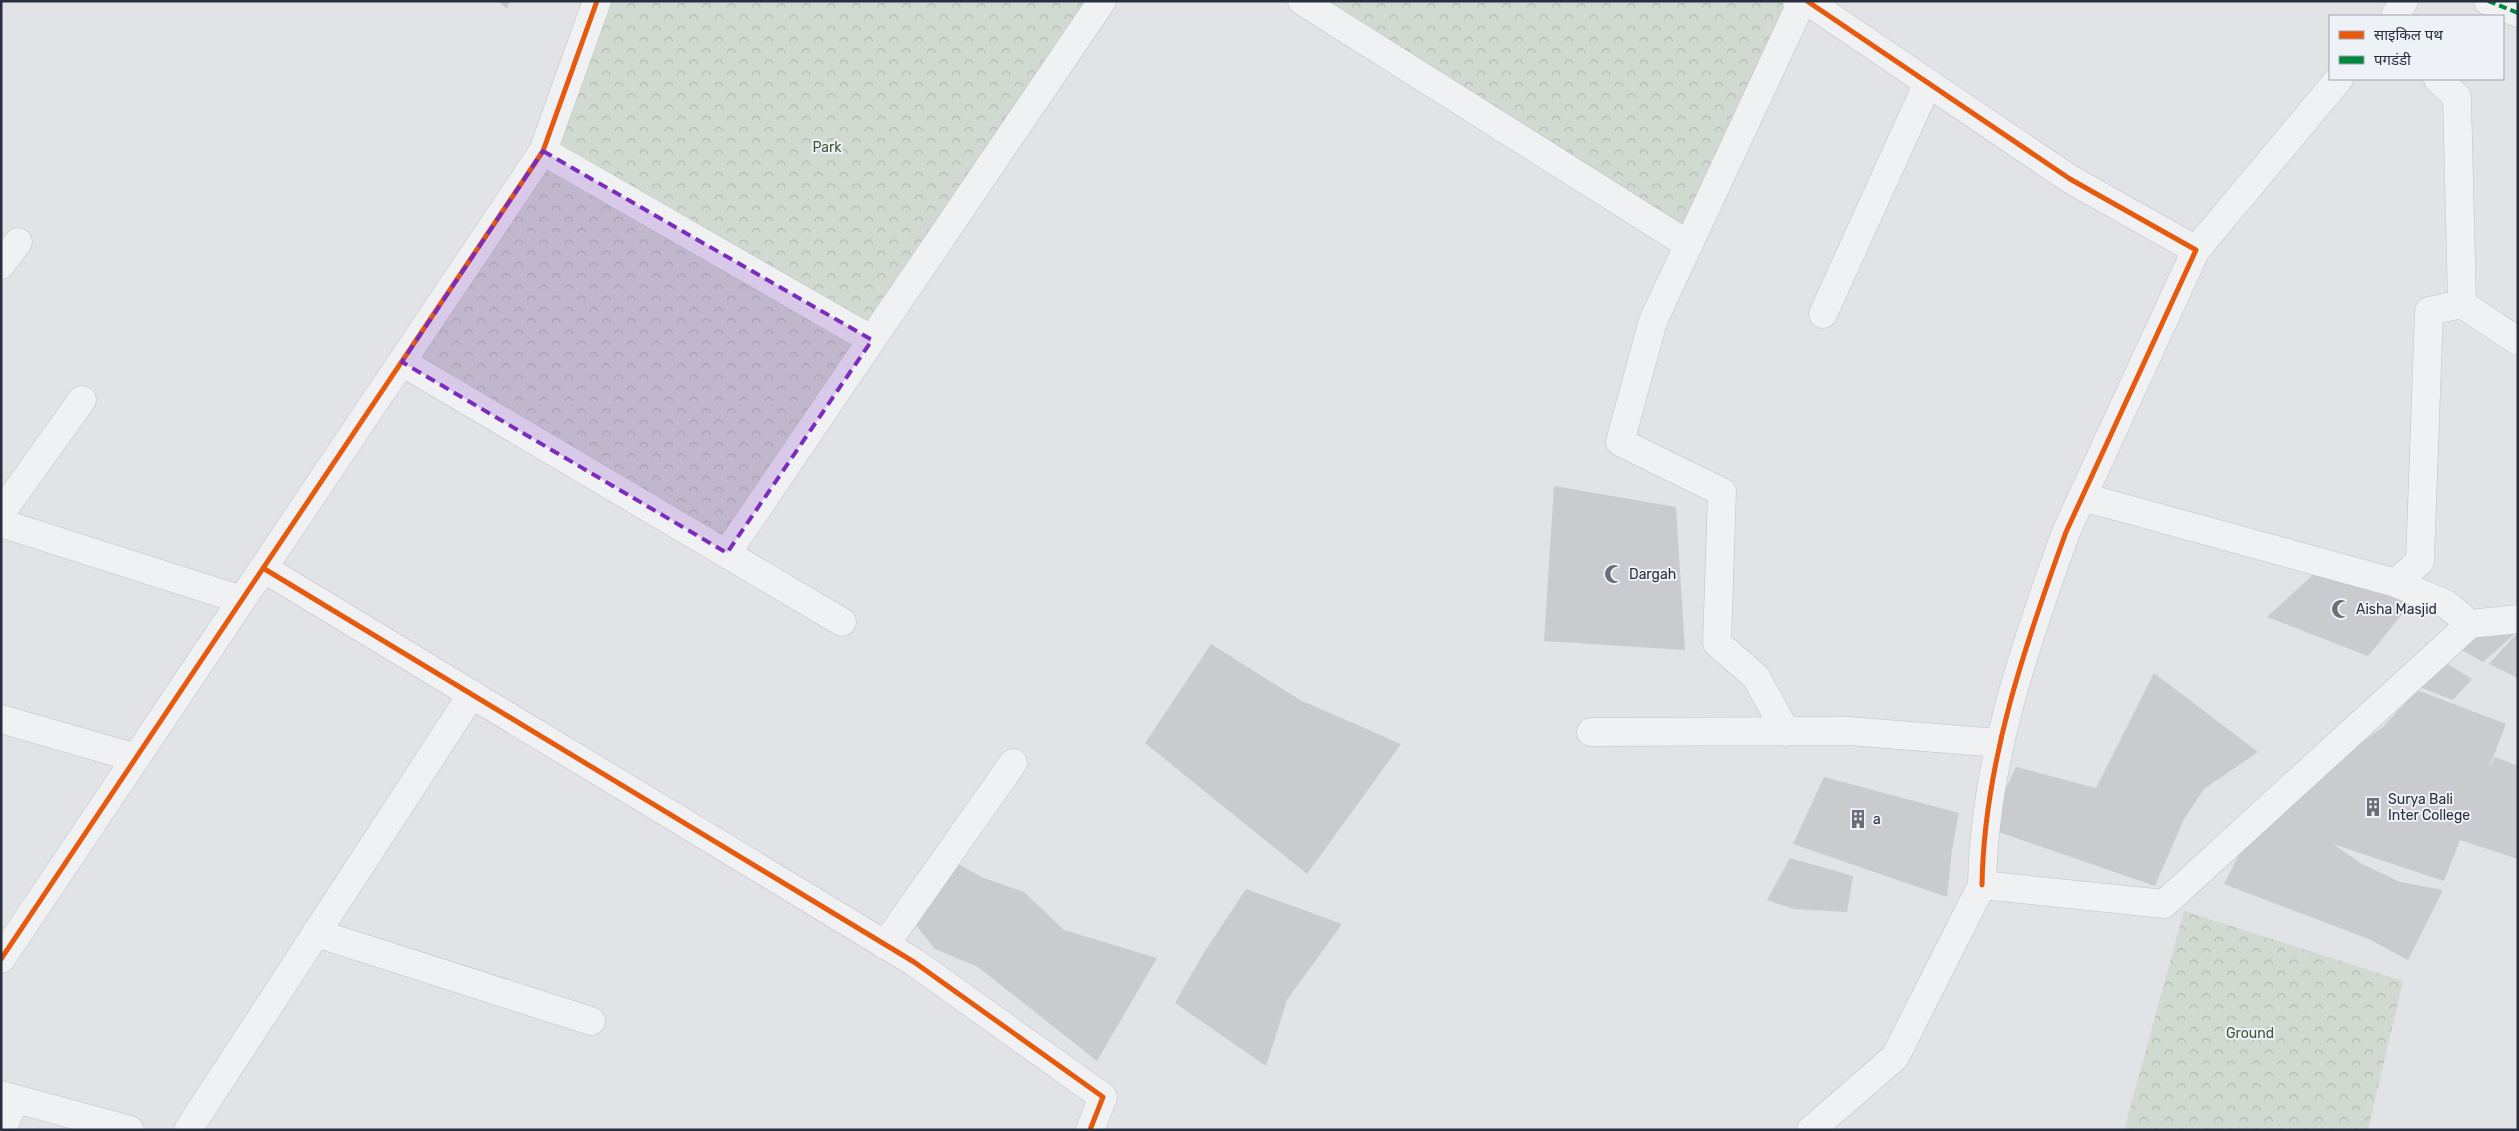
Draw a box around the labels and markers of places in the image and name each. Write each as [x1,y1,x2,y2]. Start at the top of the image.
mosque icon: Dargah [1603,563,1625,585]
place label: Dargah [1629,566,1676,583]
mosque icon: Aisha Masjid [2330,598,2352,620]
place label: Aisha Masjid [2356,601,2437,618]
place label: Surya Bali Inter College [2388,791,2470,824]
building icon: Surya Bali Inter College [2362,796,2384,818]
building icon: a [1847,808,1869,830]
place label: a [1873,811,1881,828]

